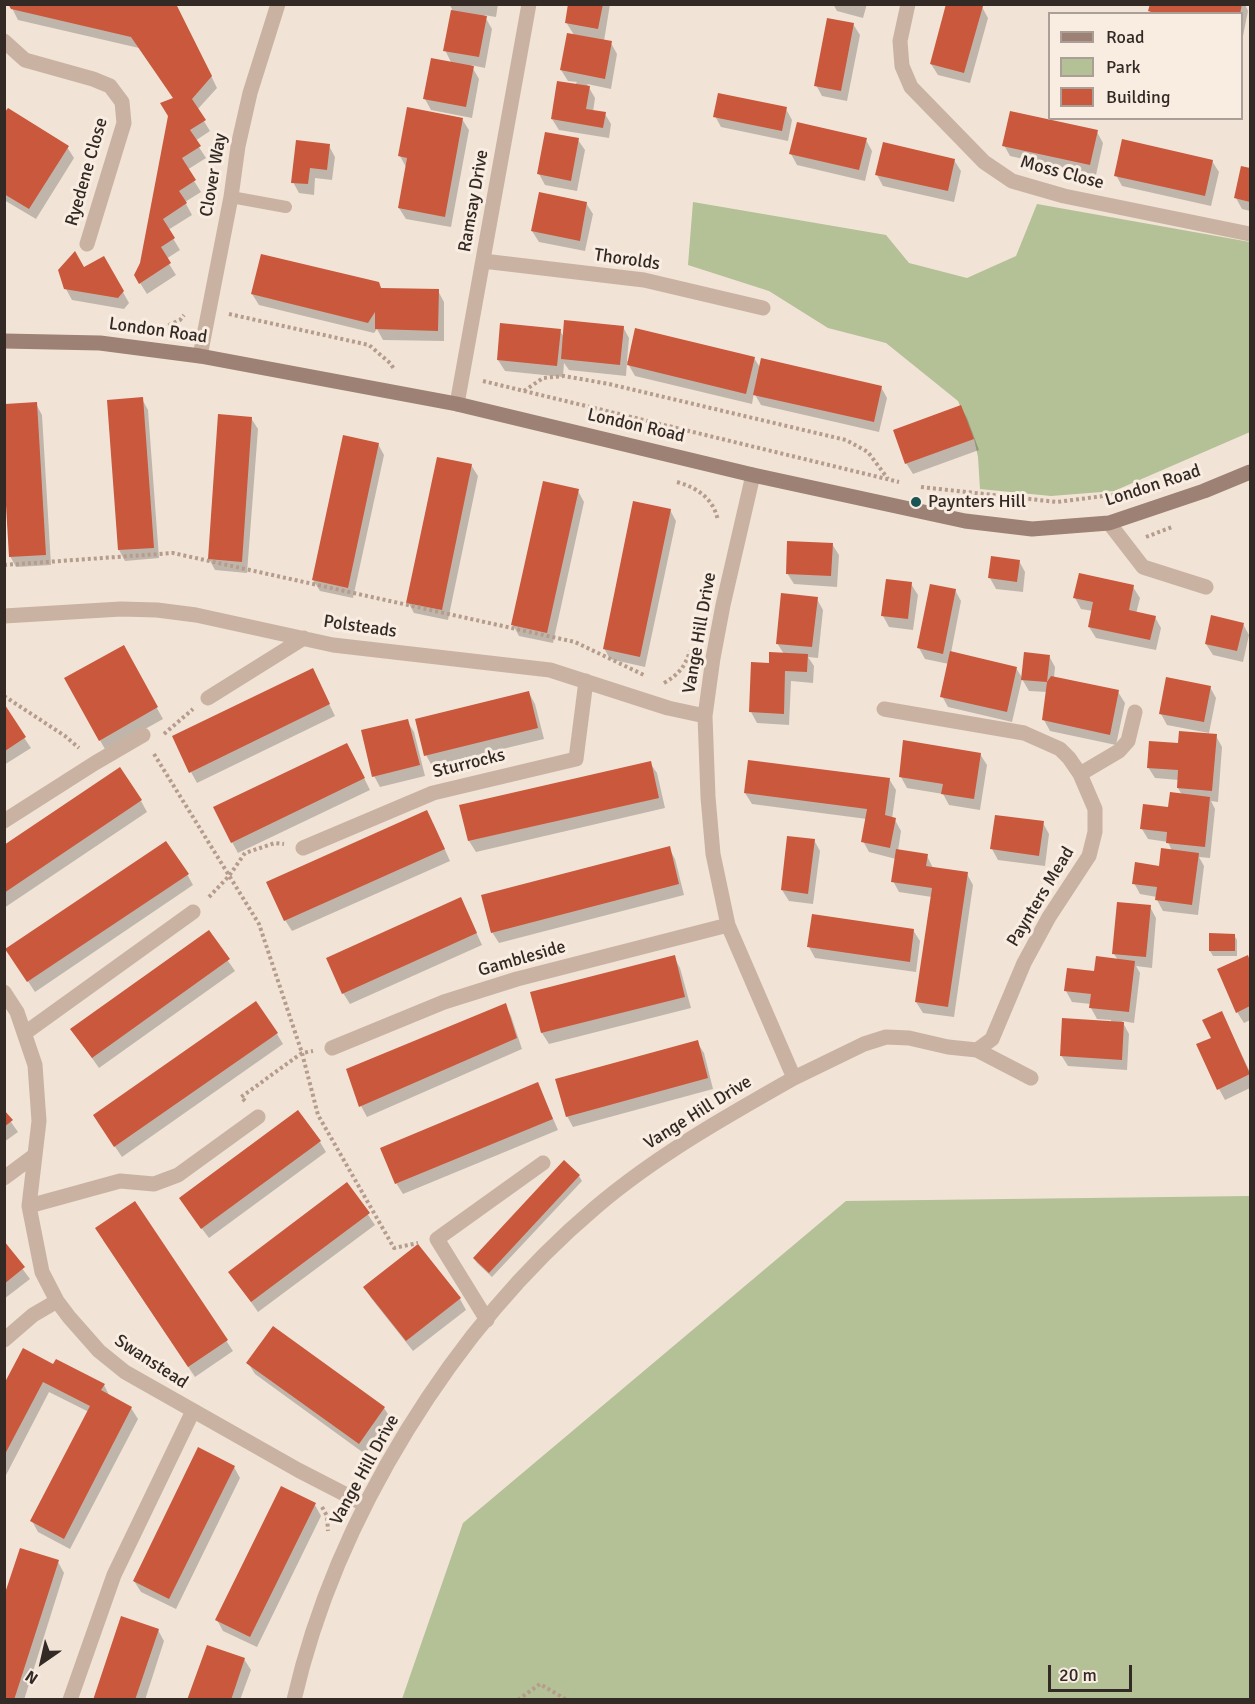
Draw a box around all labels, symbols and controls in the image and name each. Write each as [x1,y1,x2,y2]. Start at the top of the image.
legend [1048,12,1243,120]
text: Road [1106,26,1145,48]
text: Park [1106,56,1141,78]
text: Building [1106,86,1170,108]
street label: Ryedene Close [61,115,113,229]
street label: Clover Way [196,131,232,219]
street label: Ramsay Drive [454,148,494,254]
street label: Moss Close [1018,151,1106,195]
street label: Thorolds [593,245,661,275]
street label: London Road [107,313,209,349]
street label: London Road [585,404,687,448]
street label: London Road [1102,460,1204,512]
place label: Paynters Hill [928,491,1026,513]
marker: Paynters Hill [909,495,923,509]
street label: Vange Hill Drive [679,571,721,695]
street label: Polsteads [322,611,398,643]
street label: Sturrocks [431,745,507,783]
street label: Paynters Mead [1003,843,1079,951]
street label: Gambleside [476,936,568,982]
street label: Vange Hill Drive [640,1071,756,1155]
street label: Swanstead [110,1330,192,1394]
street label: Vange Hill Drive [326,1411,404,1529]
north arrow [12,1632,72,1692]
scale bar [1051,1653,1135,1691]
text: 20 m [1059,1664,1097,1686]
text: N [22,1666,42,1688]

